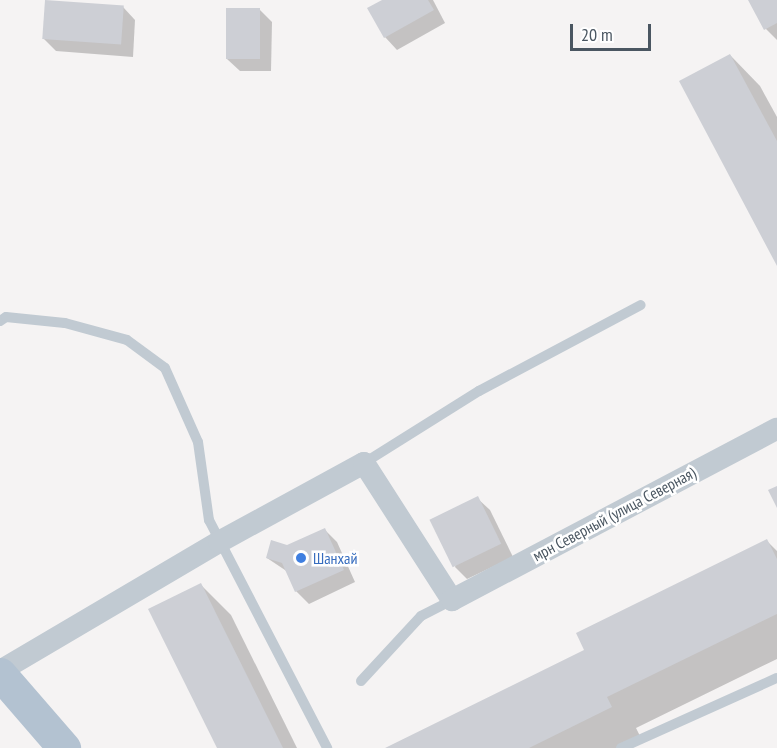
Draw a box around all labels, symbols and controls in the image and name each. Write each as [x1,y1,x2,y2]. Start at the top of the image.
scale bar [573,12,654,50]
text: 20 m [581,23,613,46]
street label: мрн Северный (улица Северная) [529,463,699,565]
place label: Шанхай [313,548,358,568]
marker: Шанхай [294,551,308,565]

